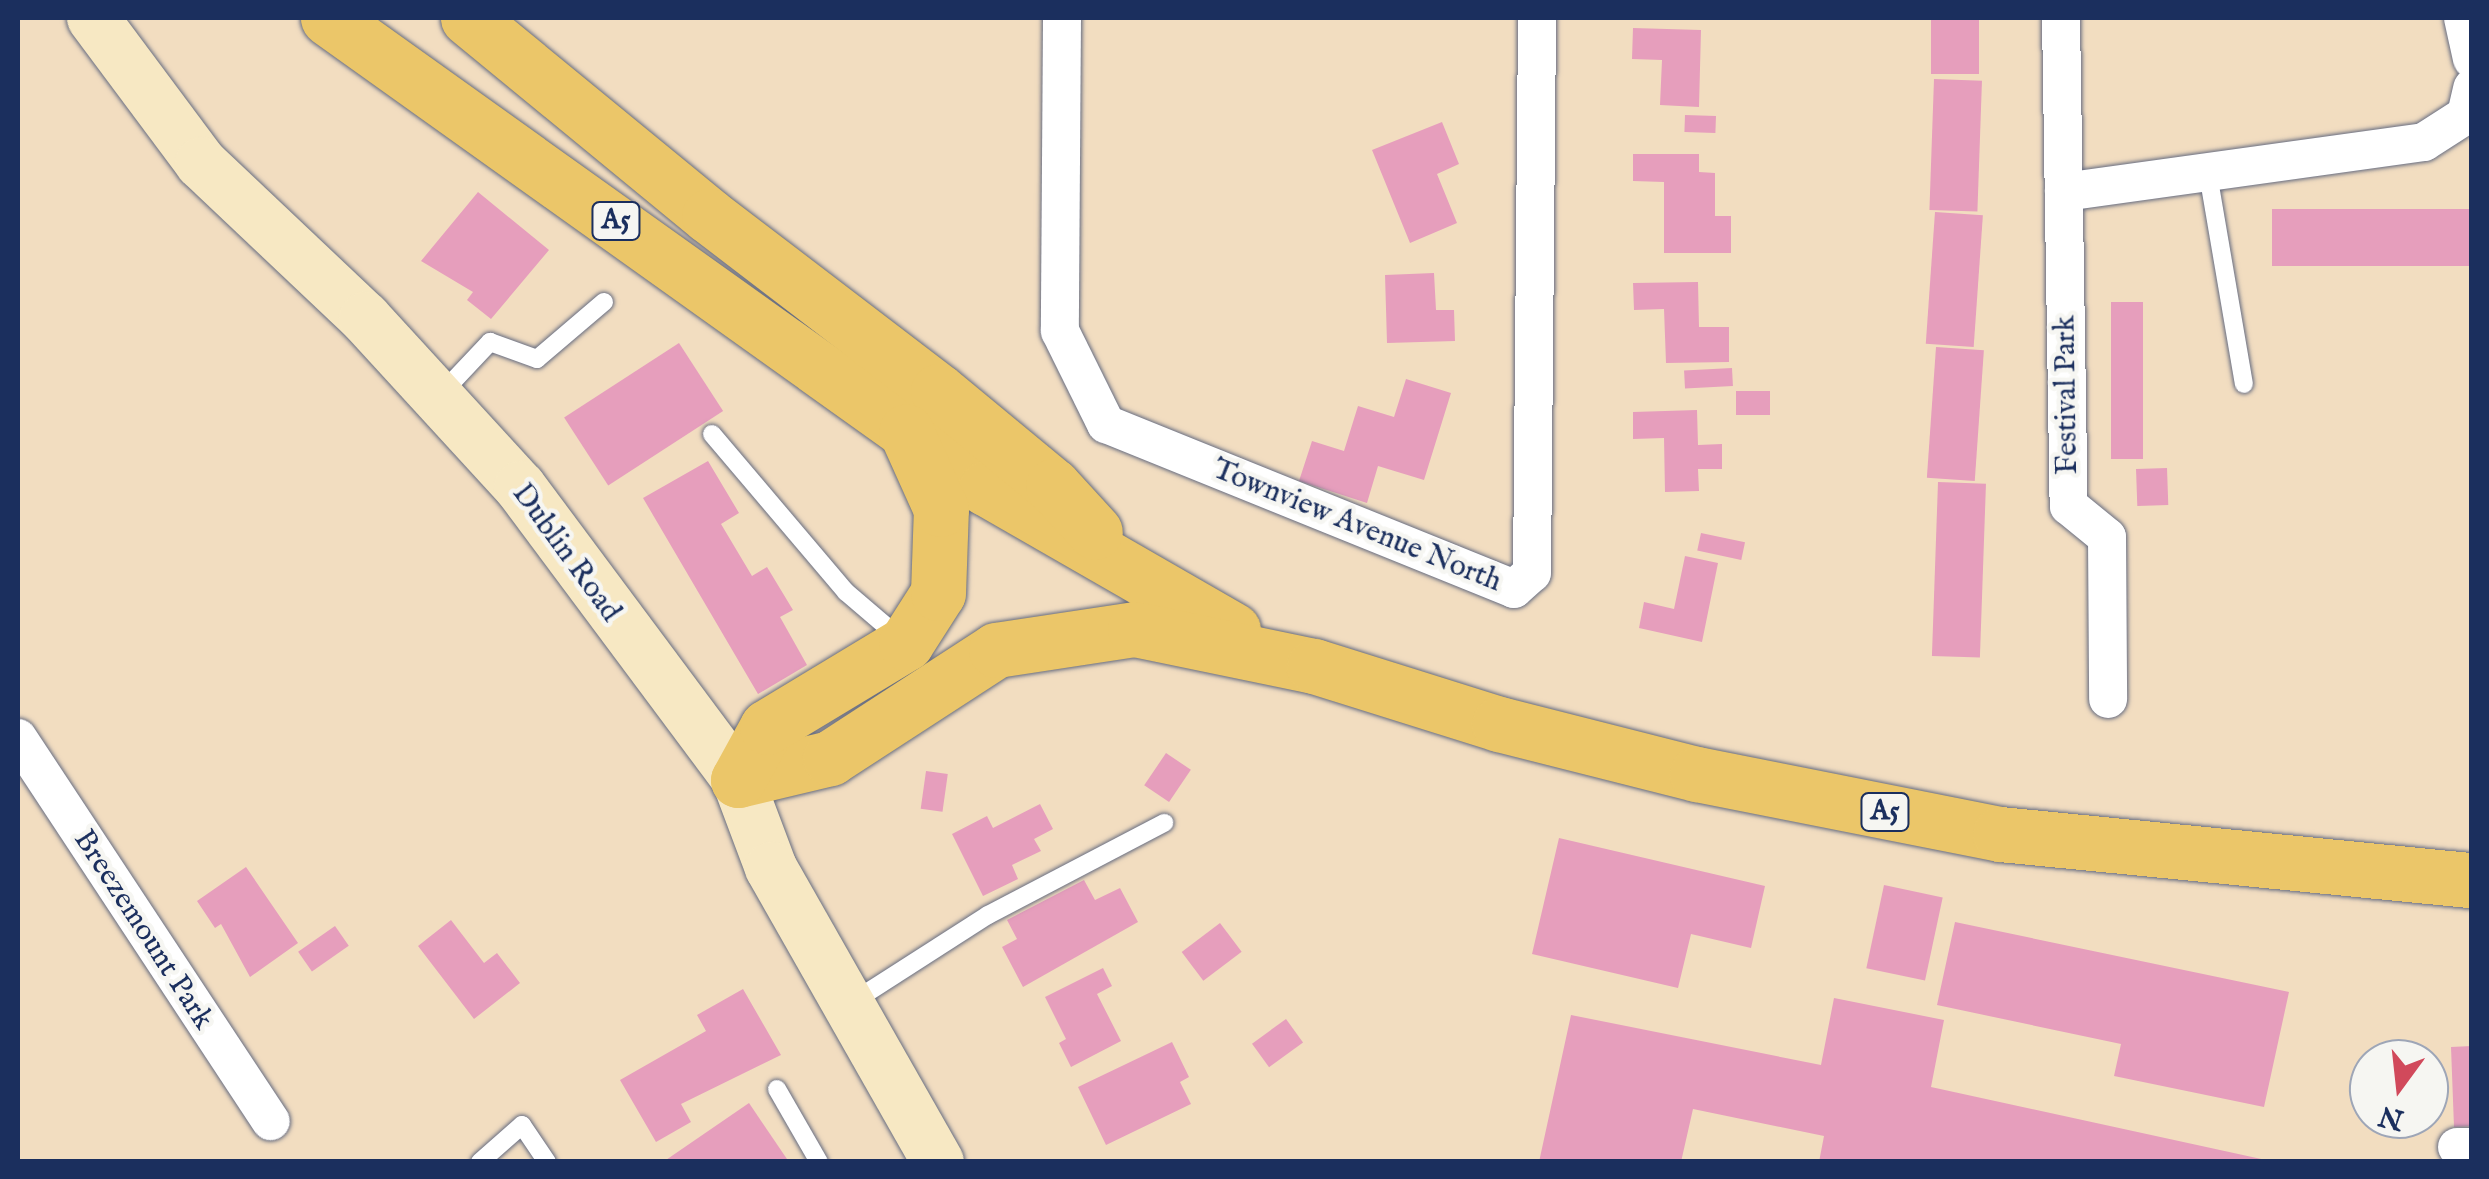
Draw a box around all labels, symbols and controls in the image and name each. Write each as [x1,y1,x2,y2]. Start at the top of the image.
road number: A5 [591,198,641,244]
street label: Festival Park [2048,315,2086,475]
street label: Townview Avenue North [1207,452,1507,600]
street label: Dublin Road [504,477,628,629]
road number: A5 [1860,789,1910,835]
street label: Breezemount Park [65,824,221,1036]
north arrow [2349,1039,2449,1139]
text: N [2375,1096,2408,1137]

